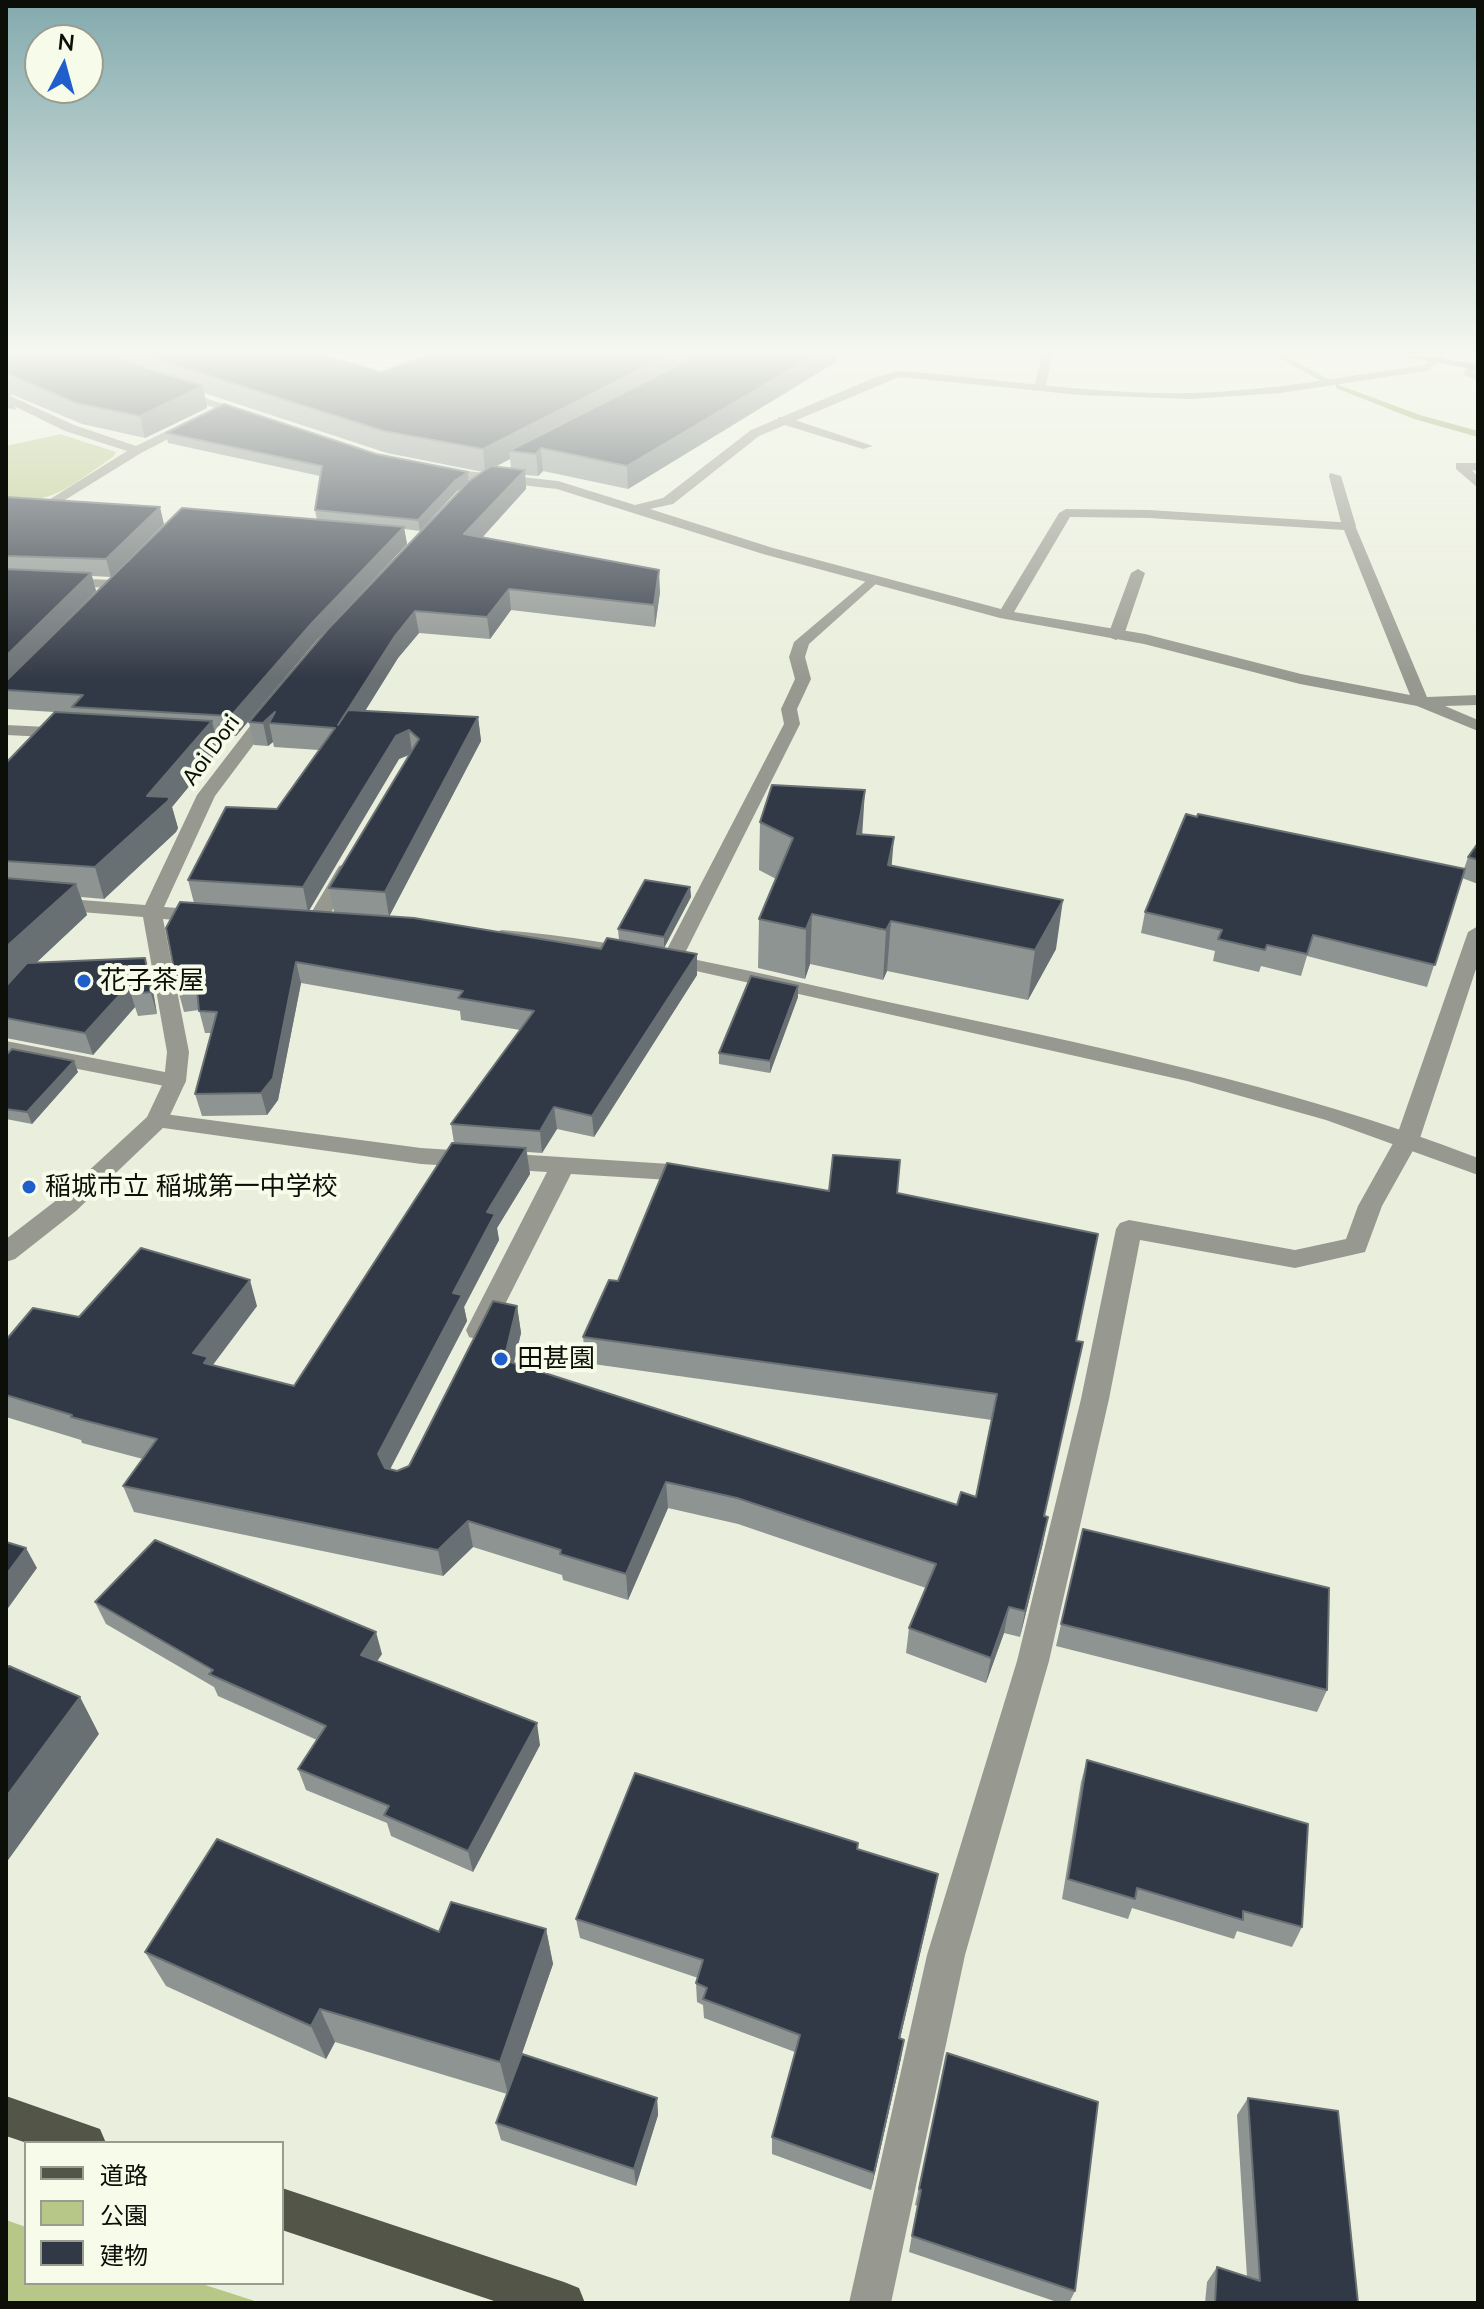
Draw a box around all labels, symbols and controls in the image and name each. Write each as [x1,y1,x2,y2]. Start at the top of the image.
north arrow [24,24,104,104]
text: N [57,27,76,56]
street label: Aoi Dori [177,710,245,790]
place label: 花子茶屋 [100,965,204,997]
marker: 花子茶屋 [75,972,93,990]
place label: 稲城市立 稲城第一中学校 [45,1171,338,1203]
marker: 稲城市立 稲城第一中学校 [20,1178,38,1196]
place label: 田甚園 [517,1343,595,1375]
marker: 田甚園 [492,1350,510,1368]
legend [24,2141,284,2285]
text: 道路 [100,2160,148,2189]
text: 公園 [100,2200,148,2229]
text: 建物 [100,2240,148,2269]

